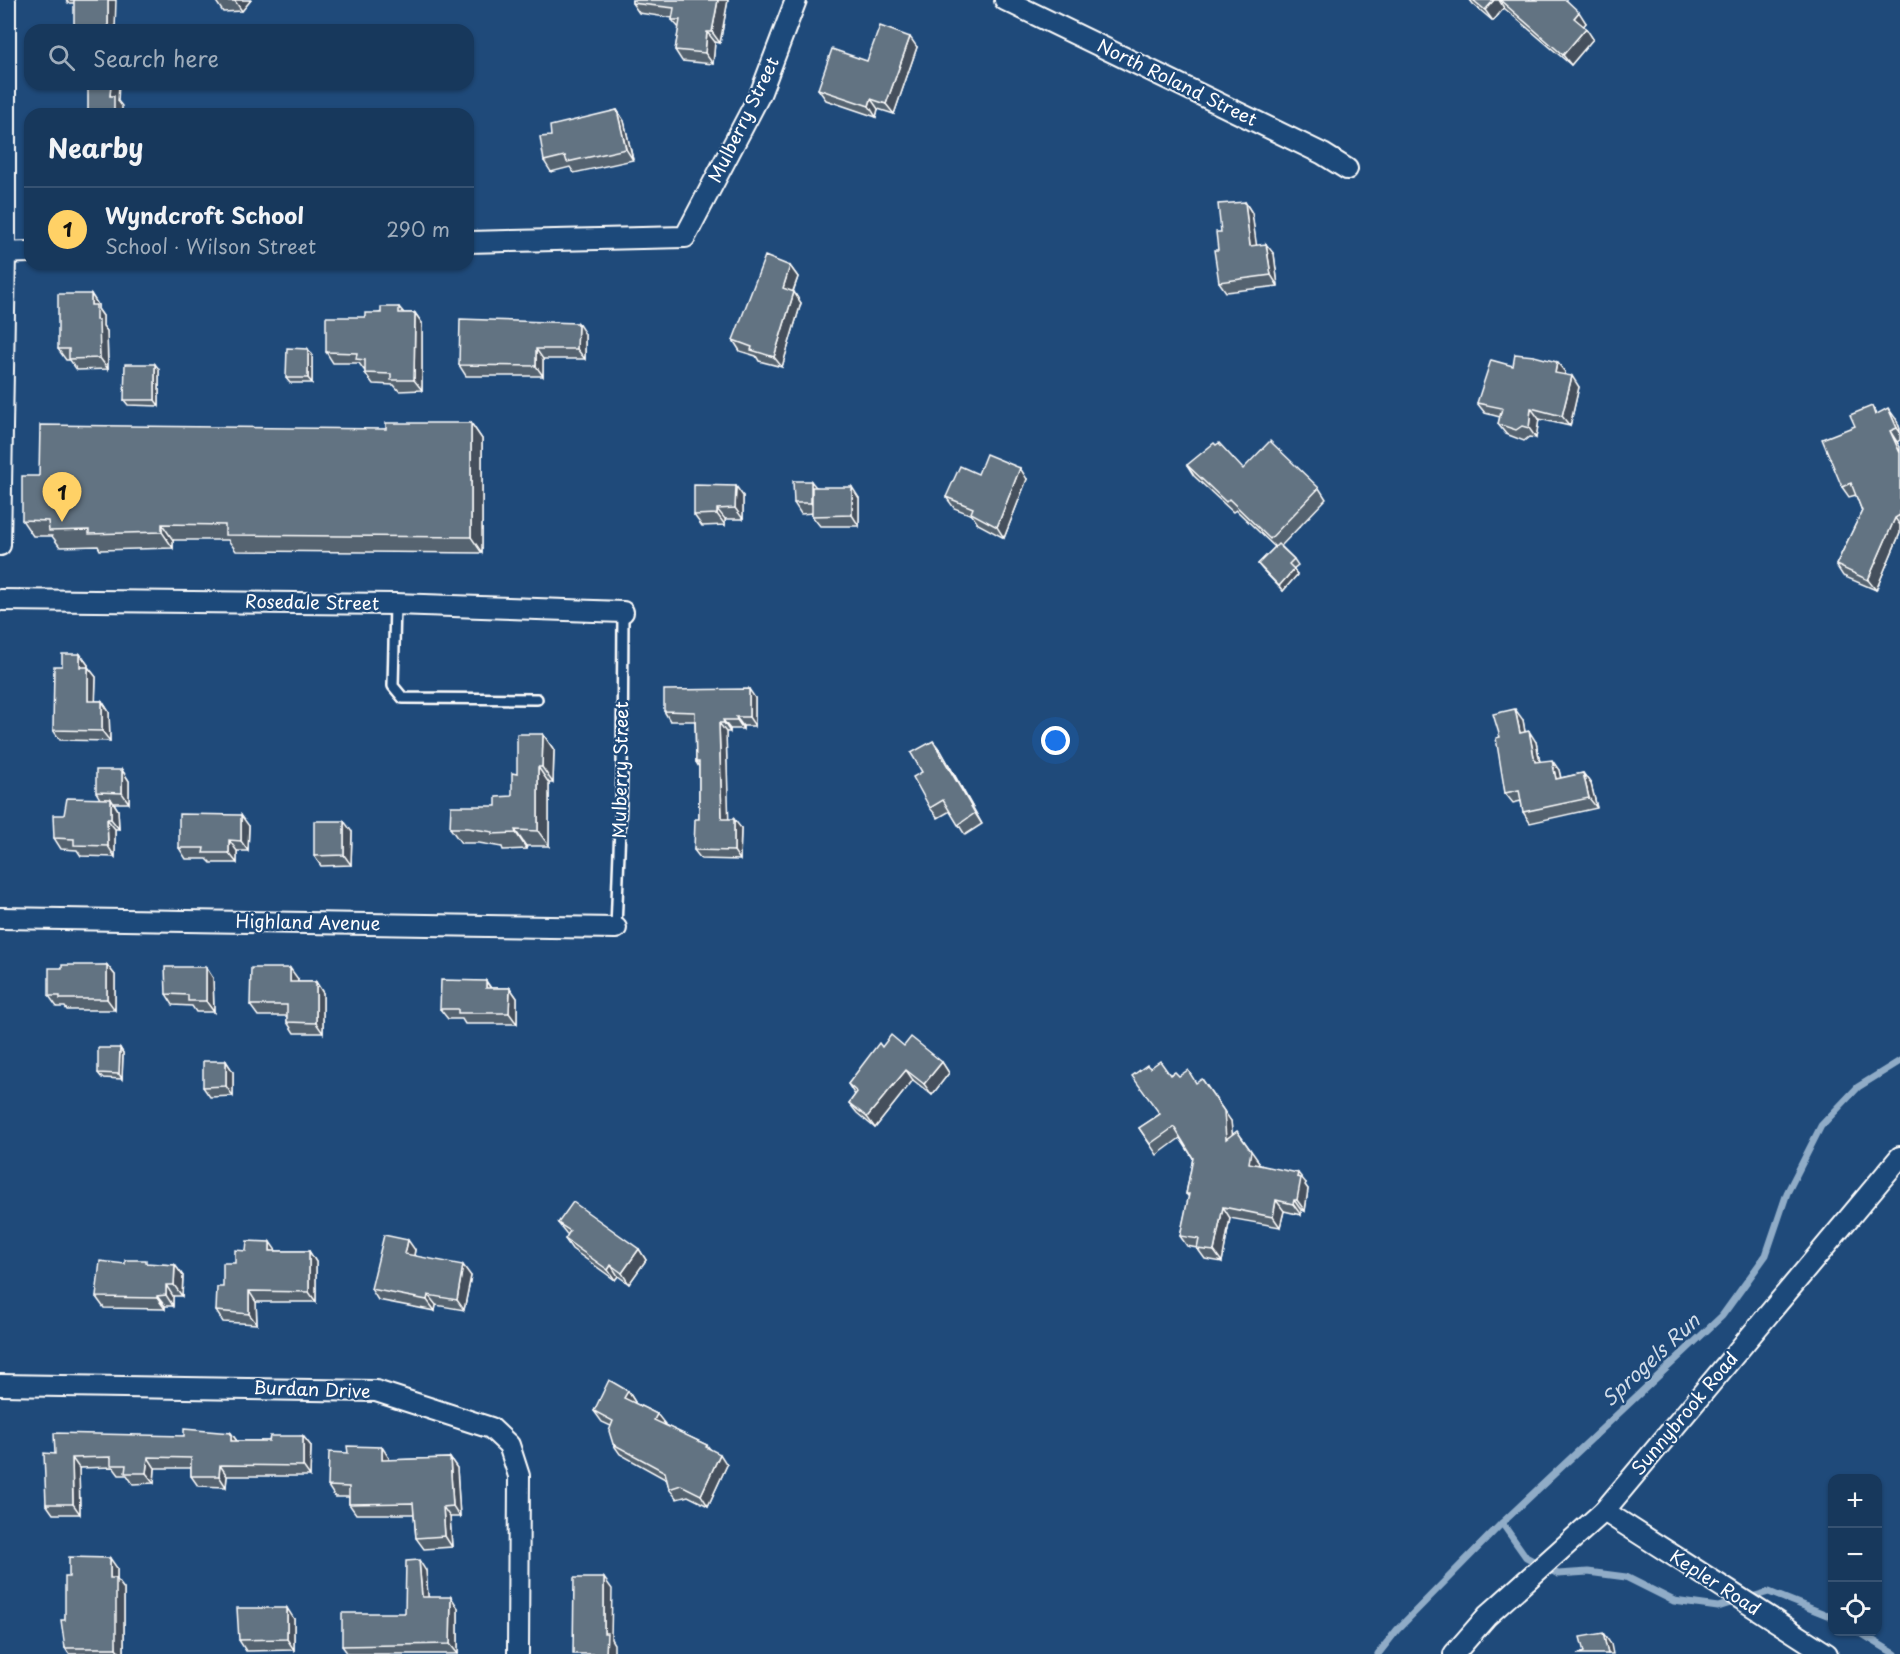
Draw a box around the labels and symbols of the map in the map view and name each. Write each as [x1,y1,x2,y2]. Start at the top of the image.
street label: North Roland Street [1093,31,1262,132]
street label: Mulberry Street [700,52,785,187]
pin: 1 [42,472,82,522]
street label: Rosedale Street [245,587,379,616]
street label: Mulberry Street [605,701,634,839]
your location [1041,726,1070,755]
street label: Highland Avenue [235,907,381,936]
water label: Sprogels Run [1595,1305,1707,1413]
street label: Sunnybrook Road [1624,1346,1744,1481]
street label: Burdan Drive [253,1373,371,1404]
street label: Kepler Road [1665,1542,1767,1621]

